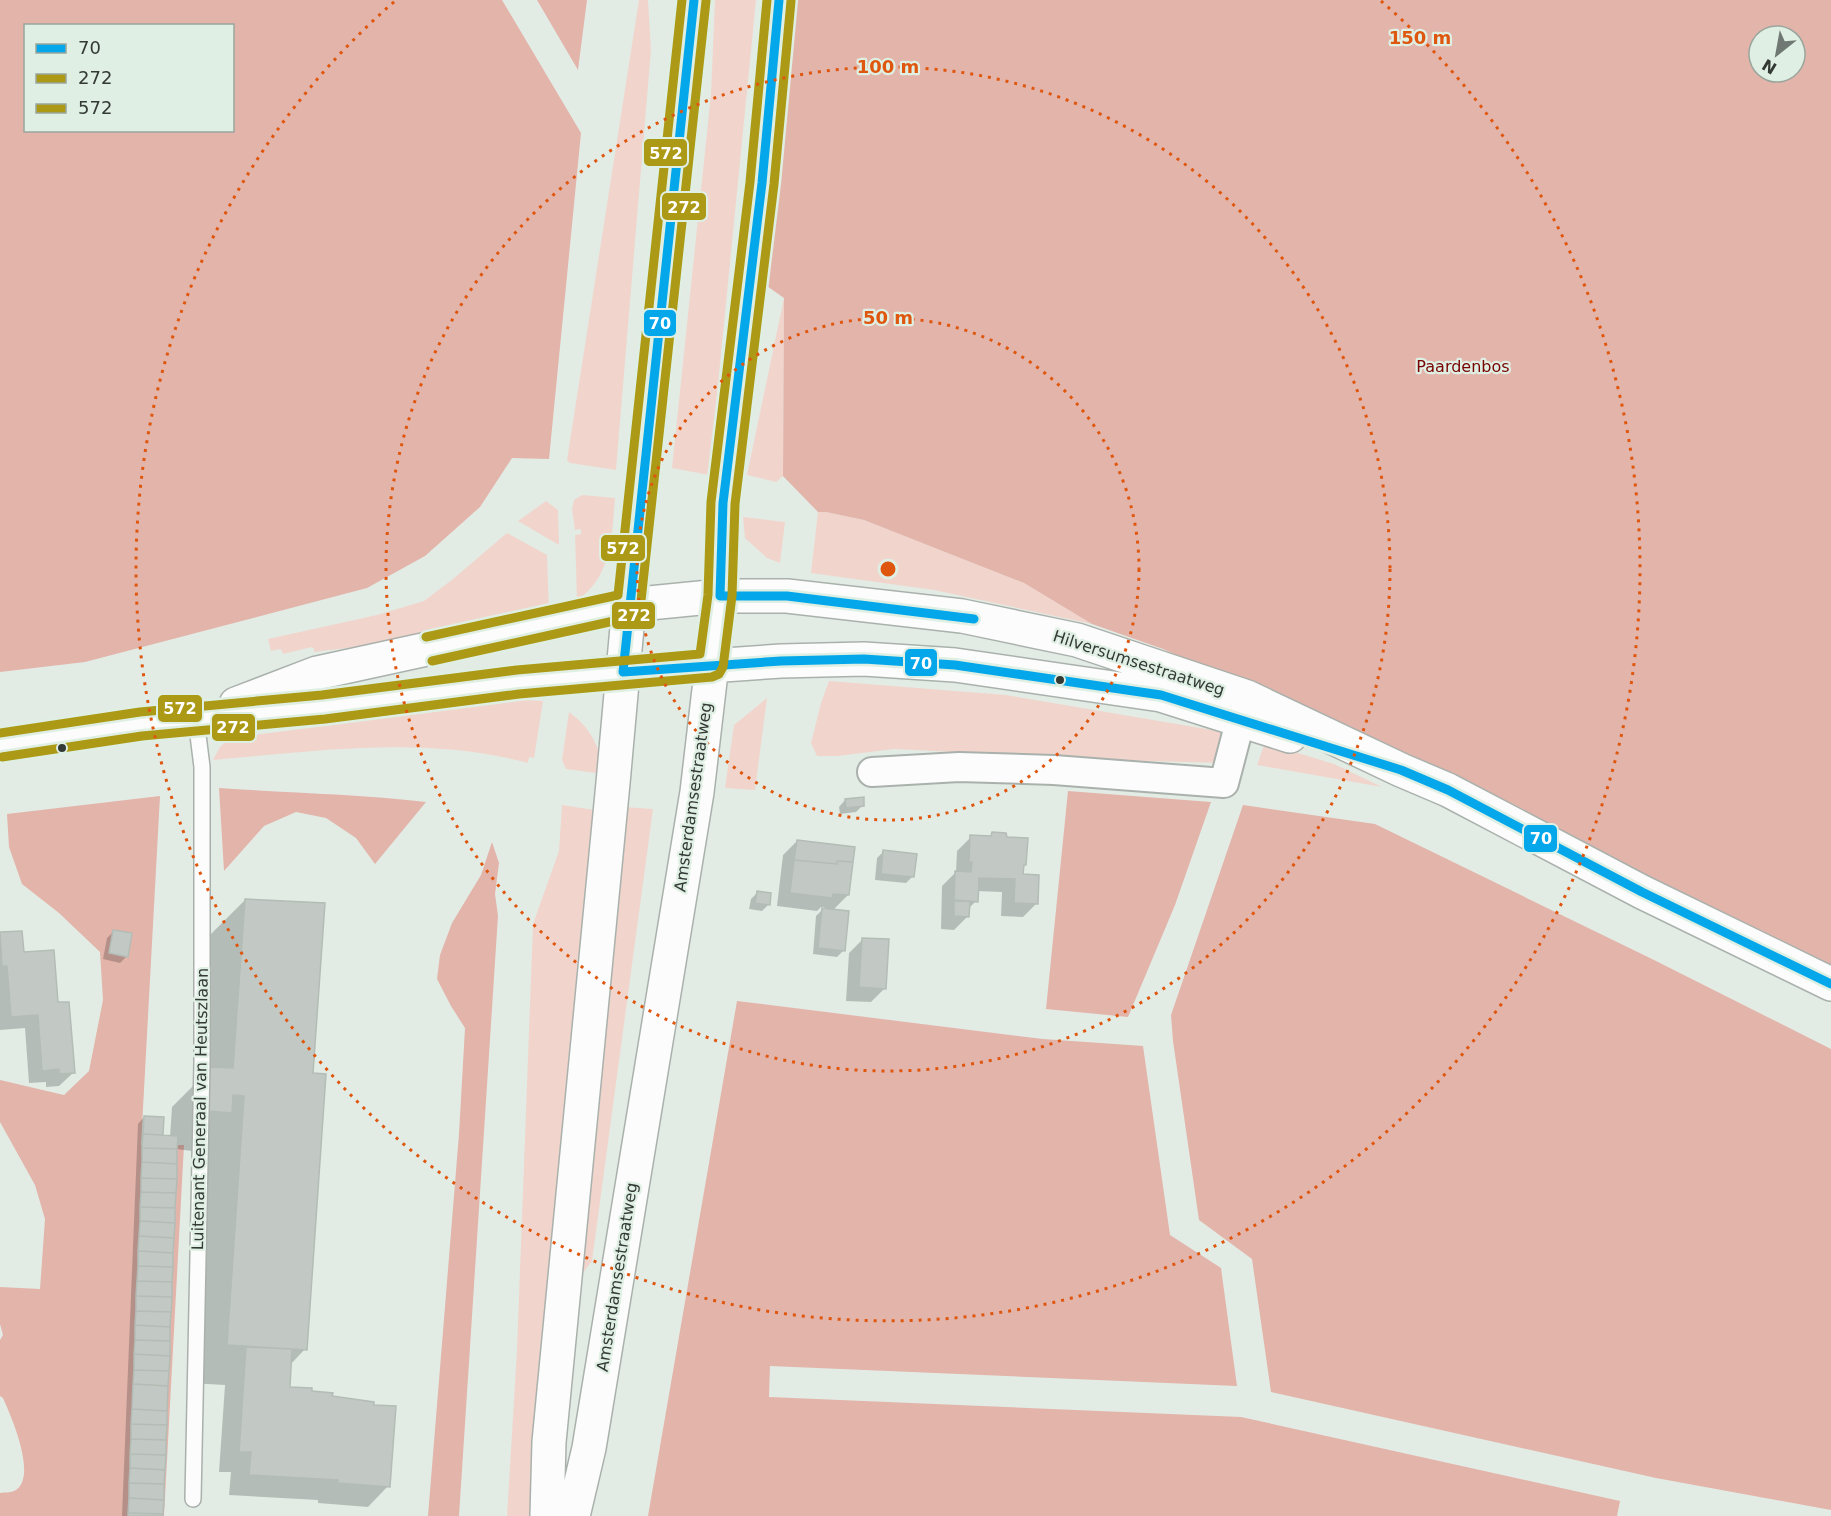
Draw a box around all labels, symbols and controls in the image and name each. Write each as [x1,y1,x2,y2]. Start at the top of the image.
legend [24,24,234,132]
north arrow [1747,24,1807,84]
text: 150 m [1389,27,1451,48]
text: 70 [78,37,101,58]
text: N [1759,55,1780,78]
text: 100 m [857,56,919,77]
text: 272 [78,67,112,88]
text: 572 [78,97,112,118]
line badge: 572 [643,138,688,167]
text: 572 [649,144,683,163]
line badge: 272 [661,192,707,221]
text: 272 [667,198,701,217]
text: 50 m [863,307,913,328]
line badge: 70 [643,309,677,337]
text: 70 [649,314,671,333]
park label: Paardenbos [1416,357,1510,376]
line badge: 572 [600,534,646,562]
text: 572 [606,539,640,558]
centre of rings [878,559,898,579]
line badge: 272 [611,601,656,630]
text: 272 [617,606,651,625]
street label: Hilversumsestraatweg [1051,626,1227,700]
line badge: 70 [904,648,938,677]
text: 70 [910,654,932,673]
unlabelled marker [1054,674,1066,686]
line badge: 572 [157,694,203,723]
text: 572 [163,699,197,718]
street label: Amsterdamsestraatweg [670,701,716,893]
line badge: 272 [211,713,256,742]
text: 272 [216,718,250,737]
unlabelled marker [56,742,68,754]
line badge: 70 [1523,824,1558,853]
text: 70 [1530,829,1552,848]
street label: Luitenant Generaal van Heutszlaan [188,968,212,1250]
street label: Amsterdamsestraatweg [593,1181,641,1373]

